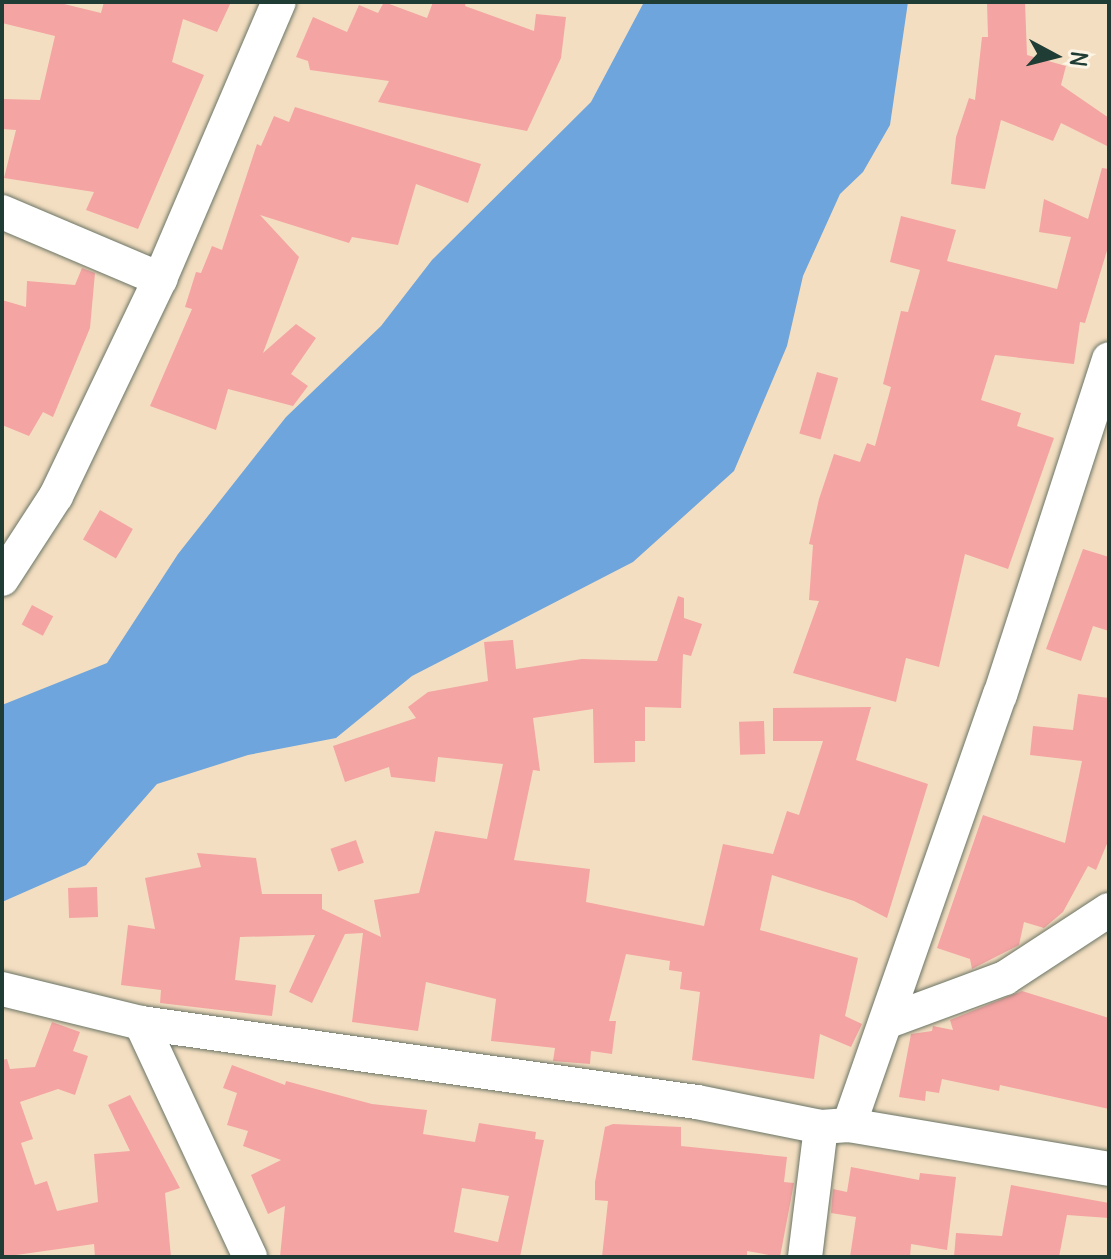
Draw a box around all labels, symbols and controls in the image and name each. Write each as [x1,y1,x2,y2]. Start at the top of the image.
north arrow [1015,16,1095,96]
text: N [1064,50,1094,68]

